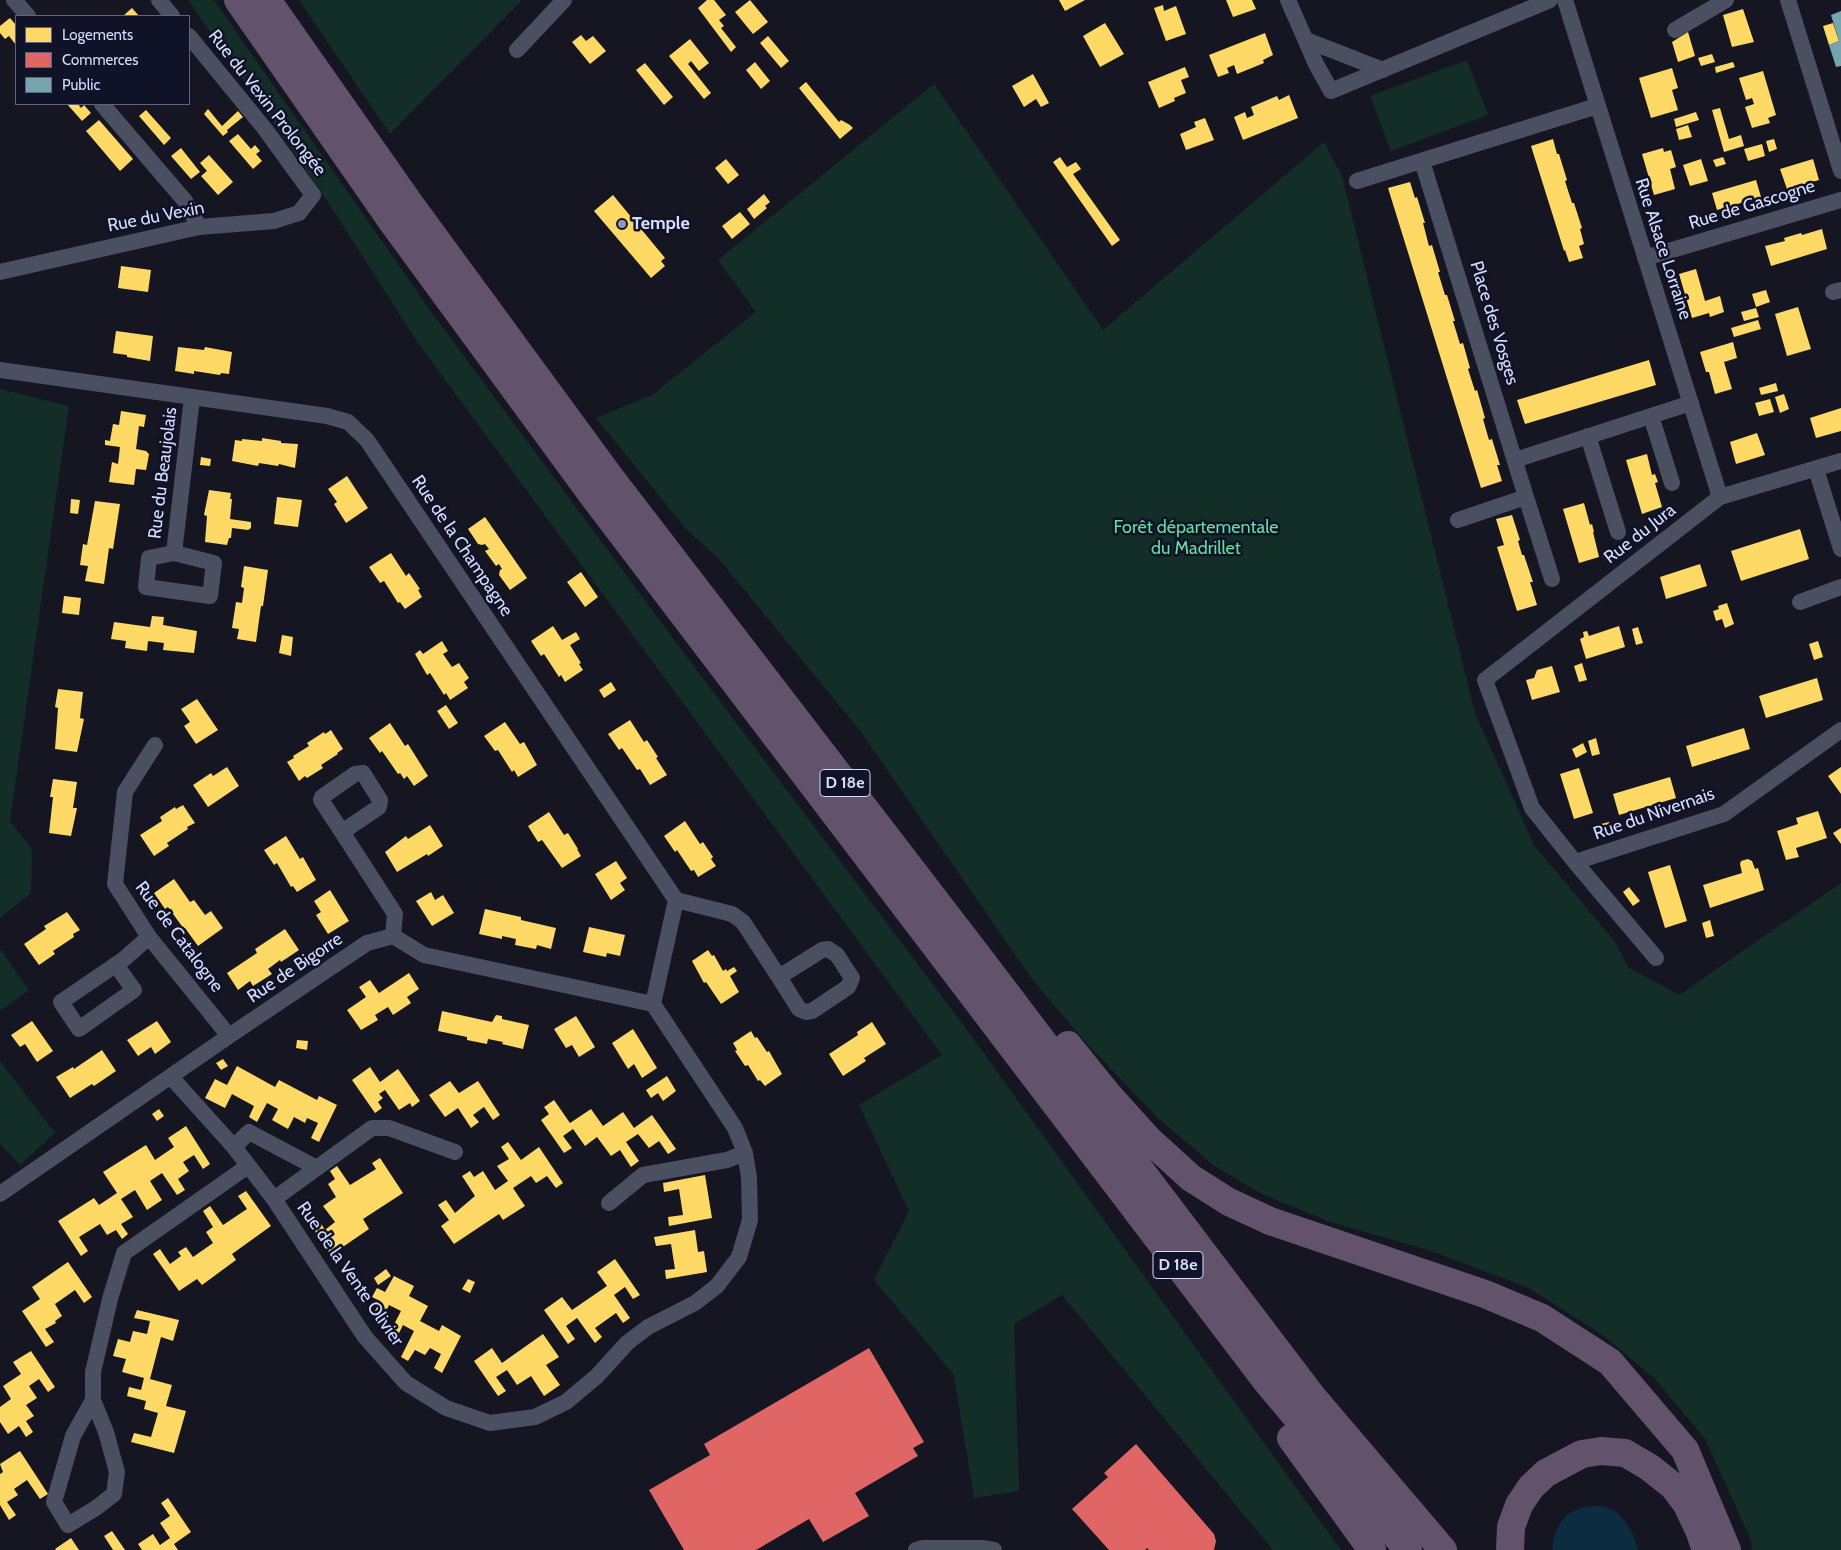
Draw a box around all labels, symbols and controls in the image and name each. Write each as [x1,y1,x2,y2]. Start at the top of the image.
legend [15,15,190,105]
text: Logements [62,26,133,44]
street label: Rue du Vexin Prolongée [203,26,331,180]
text: Commerces [62,51,138,69]
text: Public [62,76,100,94]
street label: Rue Alsace Lorraine [1630,175,1696,323]
street label: Rue de Gascogne [1686,176,1818,234]
street label: Rue du Vexin [106,197,206,237]
place label: Temple [632,213,690,235]
marker: Temple [616,218,628,230]
street label: Place des Vosges [1465,259,1523,387]
street label: Rue du Beaujolais [144,406,182,540]
street label: Rue de la Champagne [407,471,517,621]
street label: Rue du Jura [1600,499,1680,569]
park label: Forêt départementale du Madrillet [1113,517,1279,560]
road number: D 18e [820,770,870,796]
street label: Rue du Nivernais [1591,783,1717,845]
street label: Rue de Catalogne [130,877,228,997]
street label: Rue de Bigorre [243,928,347,1008]
street label: Rue de la Vente Olivier [292,1198,408,1350]
road number: D 18e [1153,1252,1203,1278]

